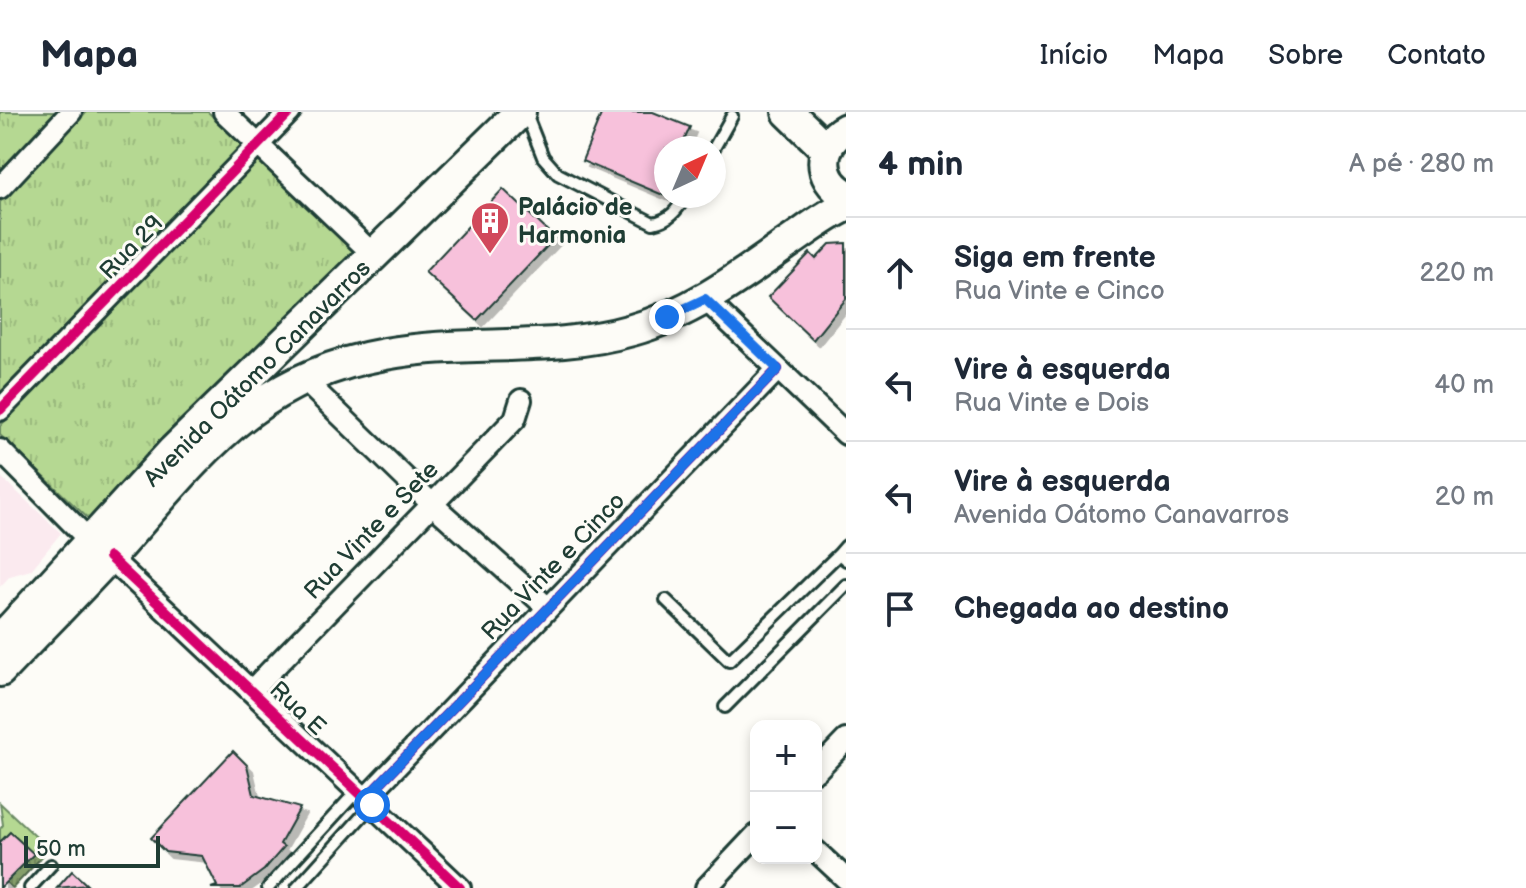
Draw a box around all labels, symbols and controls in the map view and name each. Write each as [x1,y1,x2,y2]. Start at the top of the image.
text: Mapa [40,33,138,78]
text: Início [1040,39,1108,72]
text: Mapa [1152,39,1224,72]
text: Sobre [1268,39,1343,72]
text: Contato [1387,39,1486,72]
north arrow [654,136,726,208]
text: 4 min [878,144,964,185]
text: A pé · 280 m [1349,149,1494,180]
place label: Palácio de Harmonia [518,193,633,250]
building icon: Palácio de Harmonia [469,200,511,255]
street label: Rua 29 [94,209,169,286]
text: Siga em frente [954,240,1156,276]
icon: ahead [878,251,922,295]
street label: Avenida Oátomo Canavarros [138,254,377,493]
text: 220 m [1420,258,1494,289]
text: Rua Vinte e Cinco [954,276,1165,307]
route end [649,299,685,335]
text: Vire à esquerda [954,352,1171,388]
icon: left [878,363,922,407]
text: 40 m [1434,370,1494,401]
text: Rua Vinte e Dois [954,388,1149,419]
street label: Rua Vinte e Sete [298,455,445,606]
text: Vire à esquerda [954,464,1171,500]
icon: left [878,475,922,519]
text: 20 m [1435,482,1494,513]
street label: Rua Vinte e Cinco [475,486,631,646]
text: Avenida Oátomo Canavarros [954,500,1289,531]
icon: arrive [878,587,922,631]
text: Chegada ao destino [954,591,1229,627]
street label: Rua E [264,675,332,742]
map controls [750,720,822,864]
button: + [750,720,822,792]
route start [354,787,390,823]
button: − [750,792,822,864]
scale bar [24,832,160,868]
text: 50 m [36,836,86,863]

